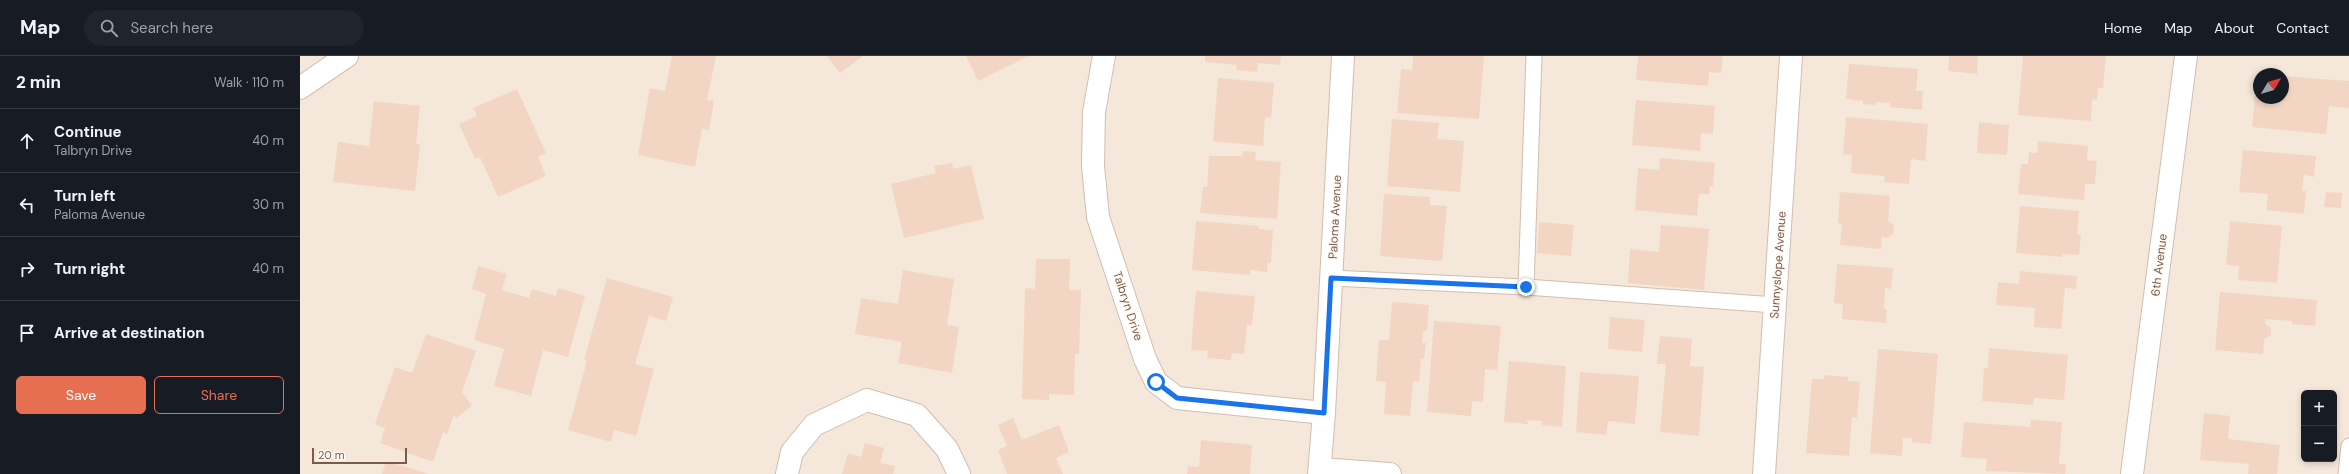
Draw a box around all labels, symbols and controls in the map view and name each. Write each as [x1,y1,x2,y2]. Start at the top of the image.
search box [84,10,364,46]
text: Map [20,15,60,40]
icon: search [98,17,120,39]
text: Search here [130,18,213,38]
text: Home [2104,19,2142,37]
text: Map [2164,19,2192,37]
text: About [2214,19,2254,37]
text: Contact [2276,19,2329,37]
north arrow [2253,68,2289,104]
text: 2 min [16,71,61,93]
text: Walk · 110 m [214,74,284,91]
text: Continue [54,122,122,142]
icon: ahead [16,130,38,152]
text: 40 m [252,132,284,149]
text: Talbryn Drive [54,142,132,159]
street label: Paloma Avenue [1325,174,1345,259]
text: Turn left [54,186,115,206]
icon: left [16,194,38,216]
text: 30 m [252,196,284,213]
text: Paloma Avenue [54,206,145,223]
street label: Sunnyslope Avenue [1766,210,1790,319]
street label: 6th Avenue [2147,233,2171,297]
icon: right [16,258,38,280]
text: Turn right [54,259,125,279]
text: 40 m [252,260,284,277]
street label: Talbryn Drive [1109,269,1147,343]
route end [1517,278,1535,296]
icon: arrive [16,322,38,344]
text: Arrive at destination [54,323,205,343]
route start [1147,373,1165,391]
button: Save [16,376,146,414]
button: Share [154,376,284,414]
map controls [2301,390,2337,462]
button: + [2301,390,2337,426]
button: − [2301,426,2337,462]
scale bar [312,446,407,465]
text: 20 m [318,448,344,462]

